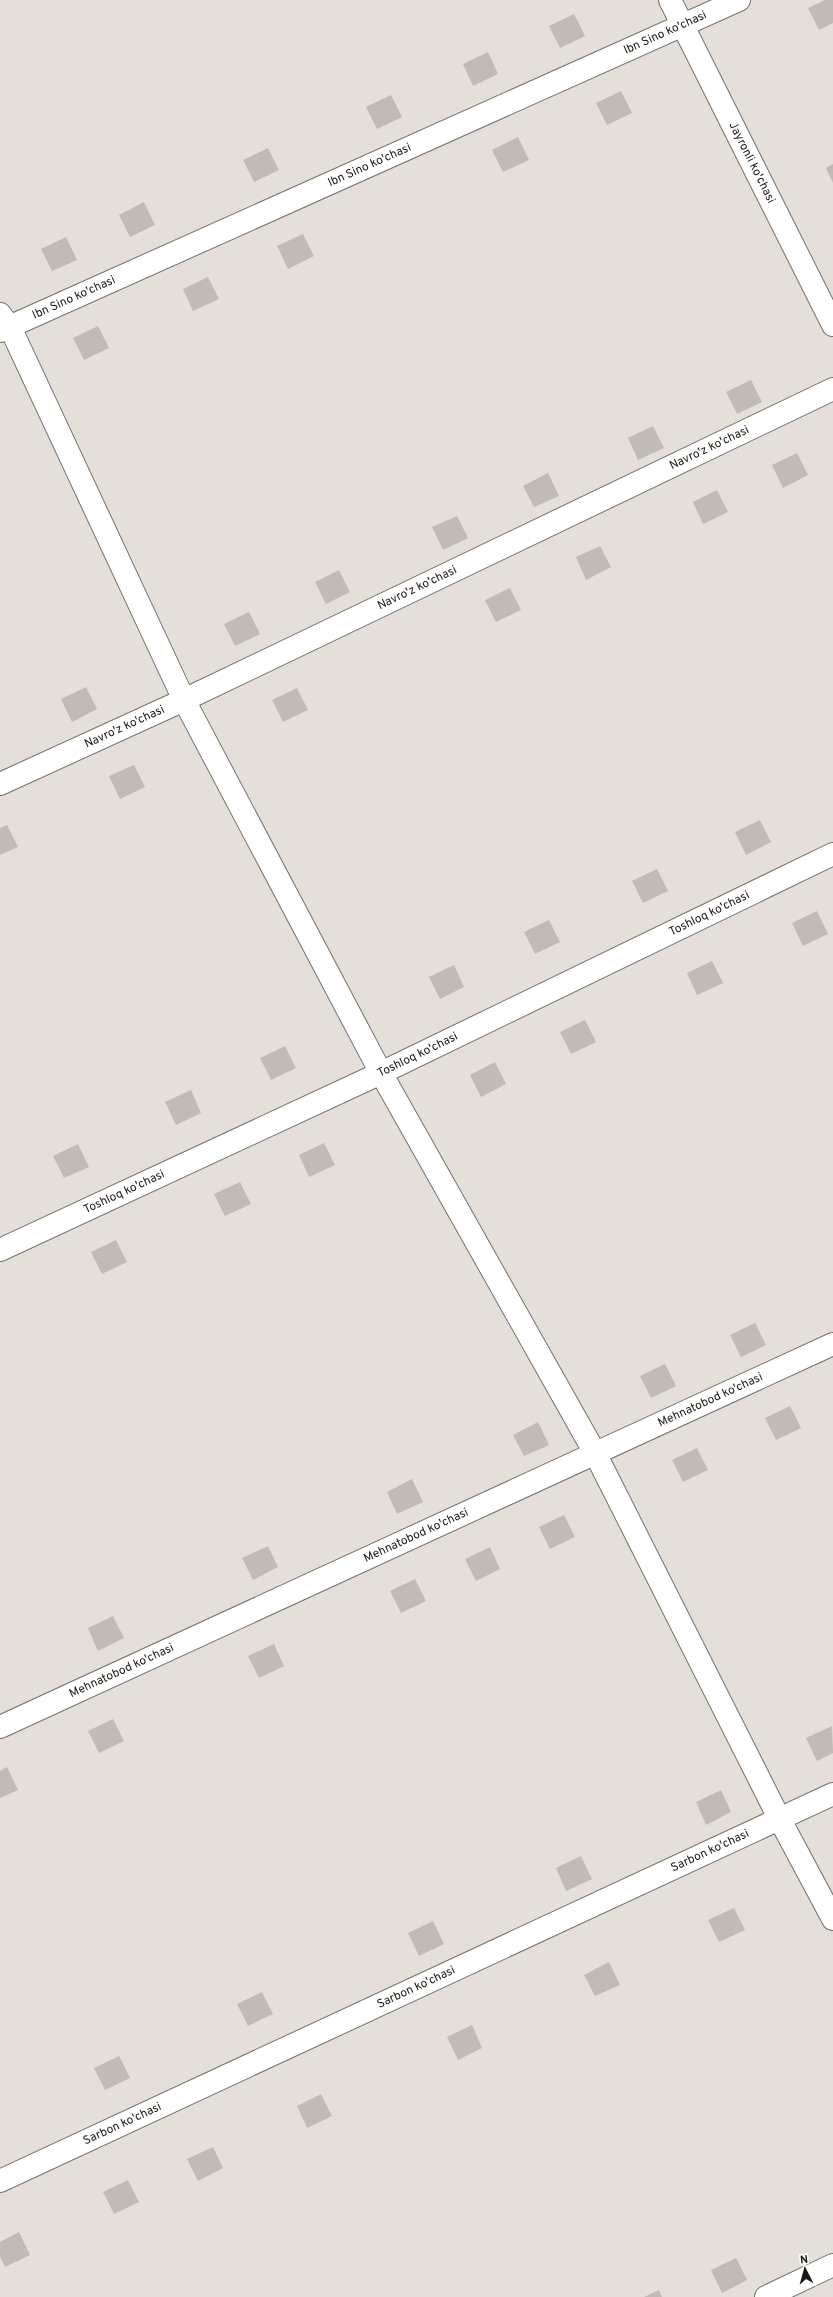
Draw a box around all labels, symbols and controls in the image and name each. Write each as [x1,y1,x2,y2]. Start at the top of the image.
street label: Ibn Sino ko'chasi [621,7,709,59]
street label: Jayronli ko'chasi [724,119,779,206]
street label: Ibn Sino ko'chasi [325,140,414,191]
street label: Ibn Sino ko'chasi [30,272,118,323]
street label: Navro'z ko'chasi [667,422,752,474]
street label: Navro'z ko'chasi [375,562,460,614]
street label: Navro'z ko'chasi [82,702,167,752]
street label: Toshloq ko'chasi [666,888,752,940]
street label: Toshloq ko'chasi [375,1029,461,1081]
street label: Toshloq ko'chasi [81,1167,167,1218]
street label: Mehnatobod ko'chasi [655,1369,766,1431]
street label: Mehnatobod ko'chasi [361,1505,471,1567]
street label: Mehnatobod ko'chasi [67,1640,177,1702]
street label: Sarbon ko'chasi [668,1826,752,1876]
street label: Sarbon ko'chasi [375,1963,458,2013]
street label: Sarbon ko'chasi [81,2099,164,2149]
north arrow [785,2249,825,2289]
text: N [799,2253,809,2267]

